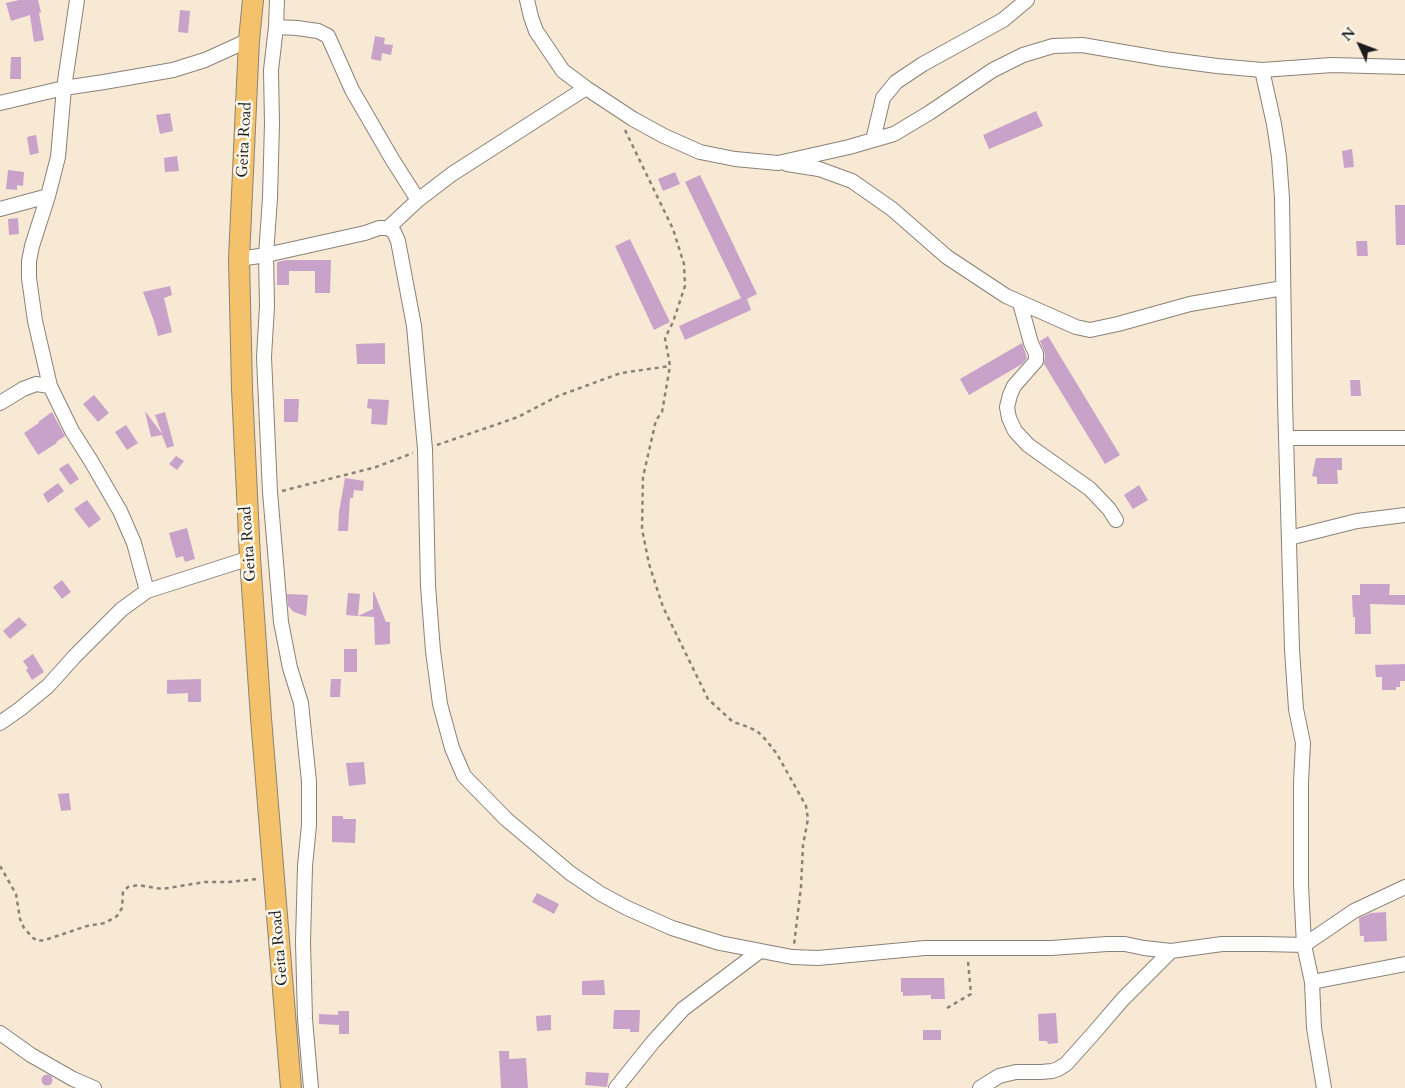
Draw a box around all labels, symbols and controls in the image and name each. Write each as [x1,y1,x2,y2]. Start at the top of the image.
north arrow [1335,20,1385,70]
text: N [1338,24,1360,45]
street label: Geita Road [233,102,257,178]
street label: Geita Road [237,505,261,583]
street label: Geita Road [267,909,293,987]

